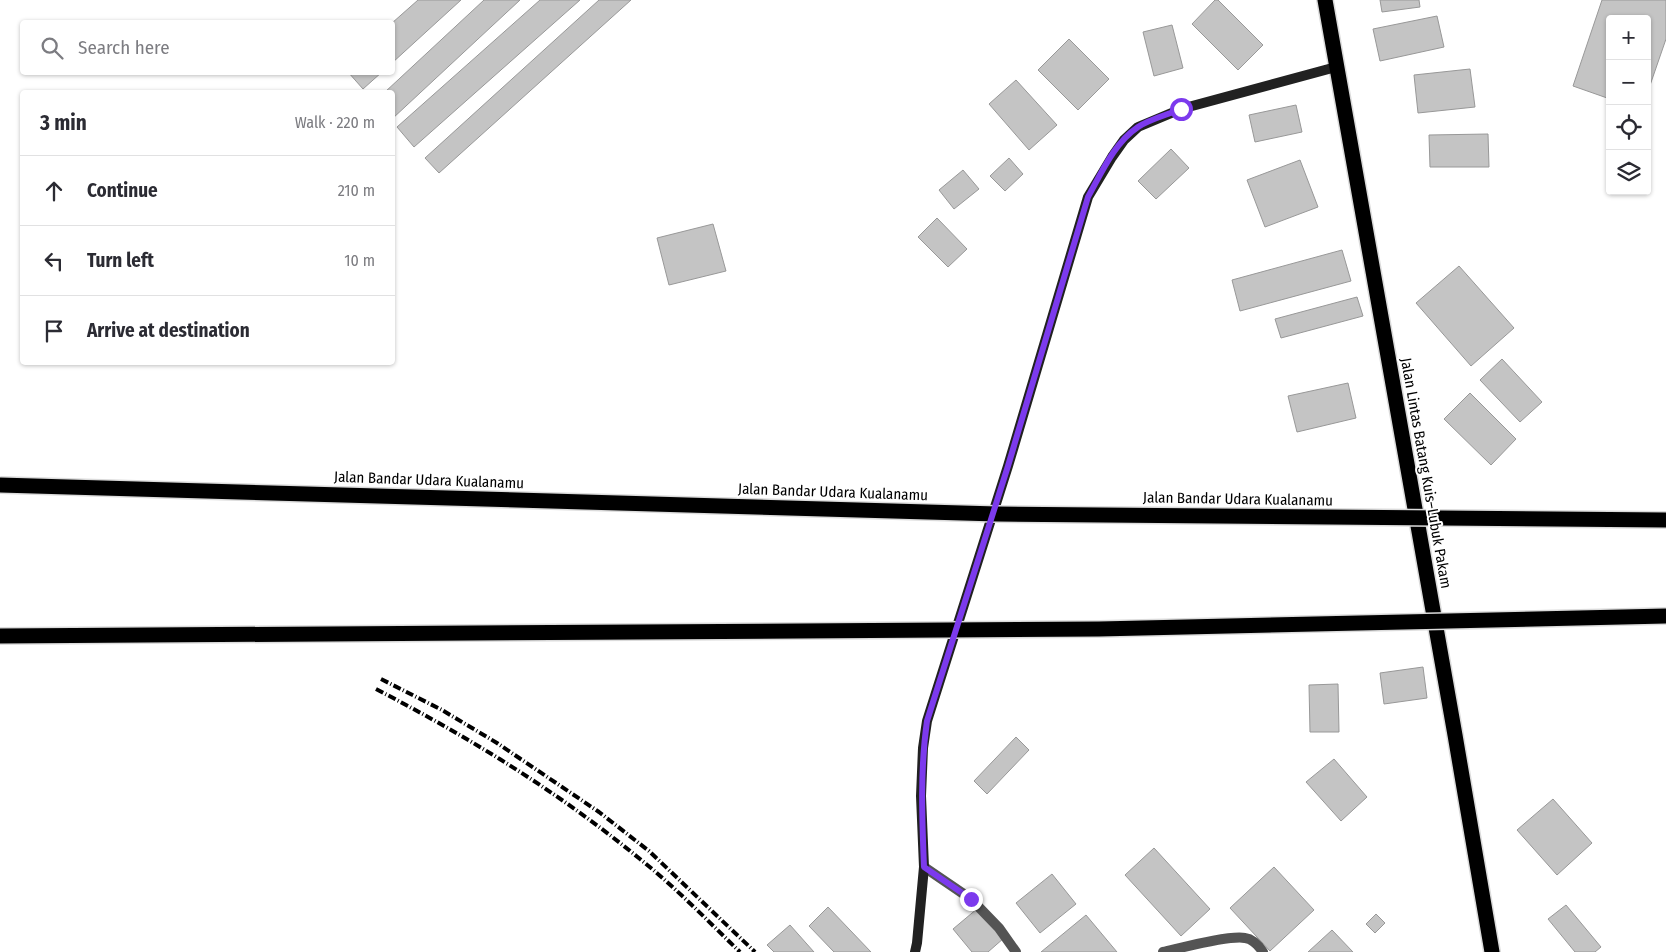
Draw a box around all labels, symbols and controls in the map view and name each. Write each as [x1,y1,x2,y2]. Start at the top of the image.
map controls [1606,15,1651,195]
button: + [1606,15,1651,60]
search box [20,20,395,75]
icon: search [38,34,66,62]
text: Search here [78,36,170,59]
button: − [1606,60,1651,105]
route start [1170,98,1193,121]
button: locate [1606,105,1651,150]
text: 3 min [40,110,87,136]
text: Walk · 220 m [295,113,375,132]
button: layers [1606,150,1651,195]
icon: ahead [40,177,68,205]
text: Continue [87,179,158,202]
text: 210 m [338,181,375,200]
icon: left [40,247,68,275]
text: Turn left [87,249,154,272]
text: 10 m [344,251,375,270]
icon: arrive [40,317,68,345]
text: Arrive at destination [87,319,250,342]
street label: Jalan Lintas Batang Kuis–Lubuk Pakam [1397,356,1455,590]
street label: Jalan Bandar Udara Kualanamu [334,468,524,492]
street label: Jalan Bandar Udara Kualanamu [738,480,928,504]
street label: Jalan Bandar Udara Kualanamu [1143,488,1333,510]
route end [960,888,983,911]

